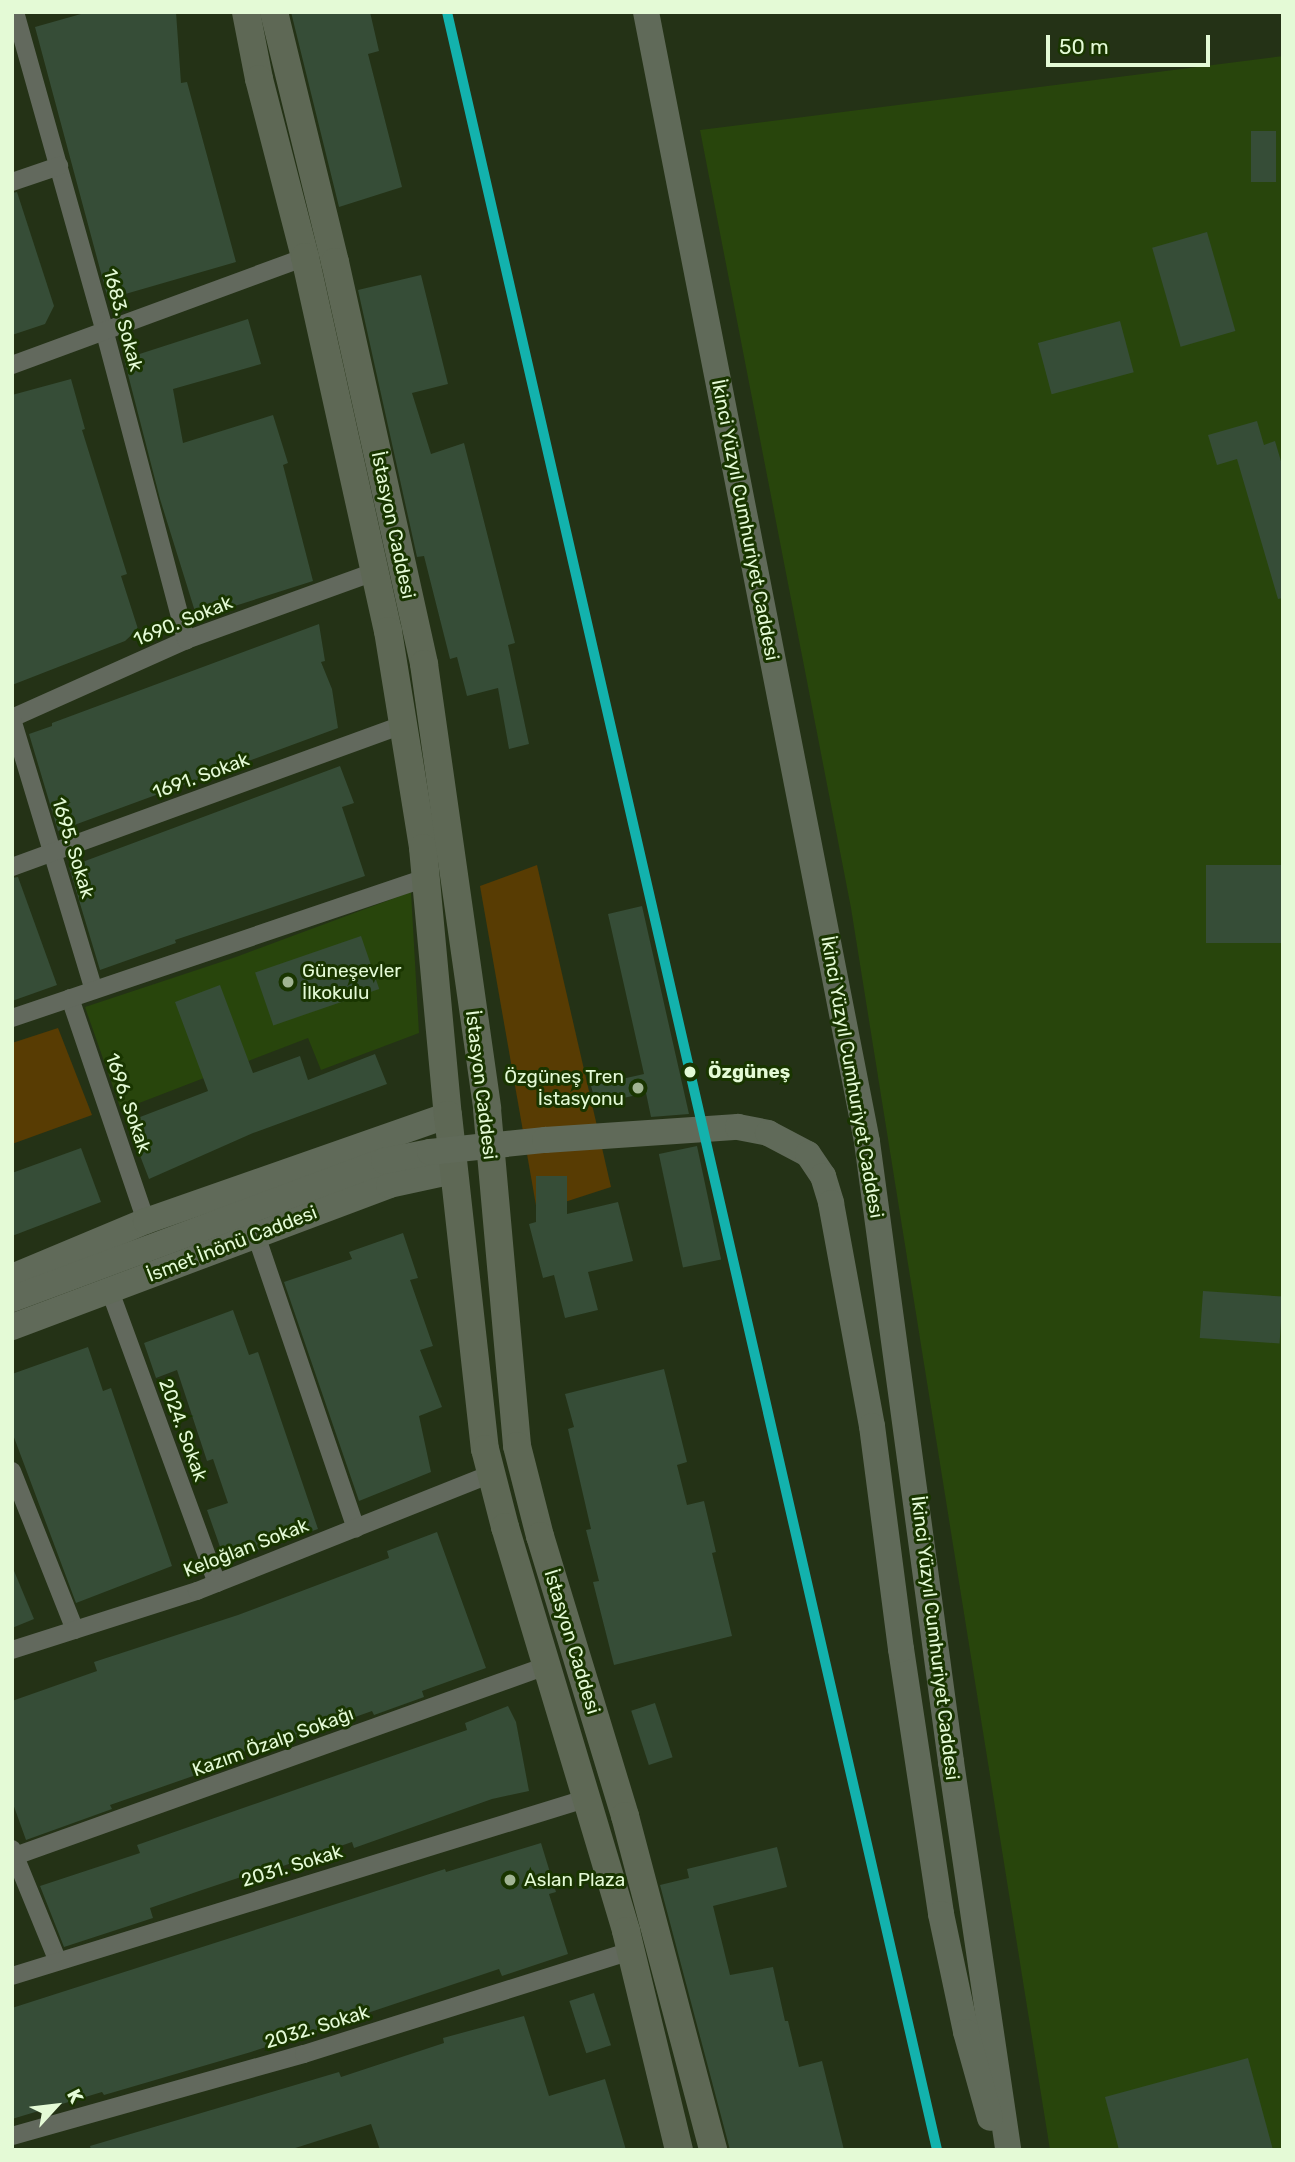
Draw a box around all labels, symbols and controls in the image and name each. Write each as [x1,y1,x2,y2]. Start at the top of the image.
scale bar [1050,21,1214,65]
text: 50 m [1059,34,1109,59]
street label: 1683. Sokak [98,266,148,374]
street label: İkinci Yüzyıl Cumhuriyet Caddesi [706,377,784,663]
street label: İstasyon Caddesi [366,449,420,601]
street label: 1690. Sokak [130,591,236,651]
street label: 1691. Sokak [150,748,252,804]
street label: 1695. Sokak [47,795,99,901]
street label: İkinci Yüzyıl Cumhuriyet Caddesi [816,934,888,1220]
place label: Güneşevler İlkokulu [302,960,402,1004]
marker: Güneşevler İlkokulu [280,974,296,990]
street label: İstasyon Caddesi [461,1009,501,1161]
street label: 1696. Sokak [100,1050,156,1156]
marker: Özgüneş [679,1061,701,1083]
place label: Özgüneş [708,1061,790,1083]
place label: Özgüneş Tren İstasyonu [504,1066,624,1110]
marker: Özgüneş Tren İstasyonu [630,1080,646,1096]
street label: İsmet İnönü Caddesi [144,1201,320,1287]
street label: 2024. Sokak [154,1375,212,1485]
street label: İkinci Yüzyıl Cumhuriyet Caddesi [906,1494,964,1782]
street label: Keloğlan Sokak [180,1514,312,1582]
street label: İstasyon Caddesi [539,1567,605,1717]
street label: Kazım Özalp Sokağı [189,1702,357,1782]
street label: 2031. Sokak [239,1840,345,1892]
place label: Aslan Plaza [524,1869,625,1891]
marker: Aslan Plaza [502,1872,518,1888]
street label: 2032. Sokak [262,2000,372,2054]
north arrow [21,2071,91,2141]
text: K [62,2085,88,2107]

